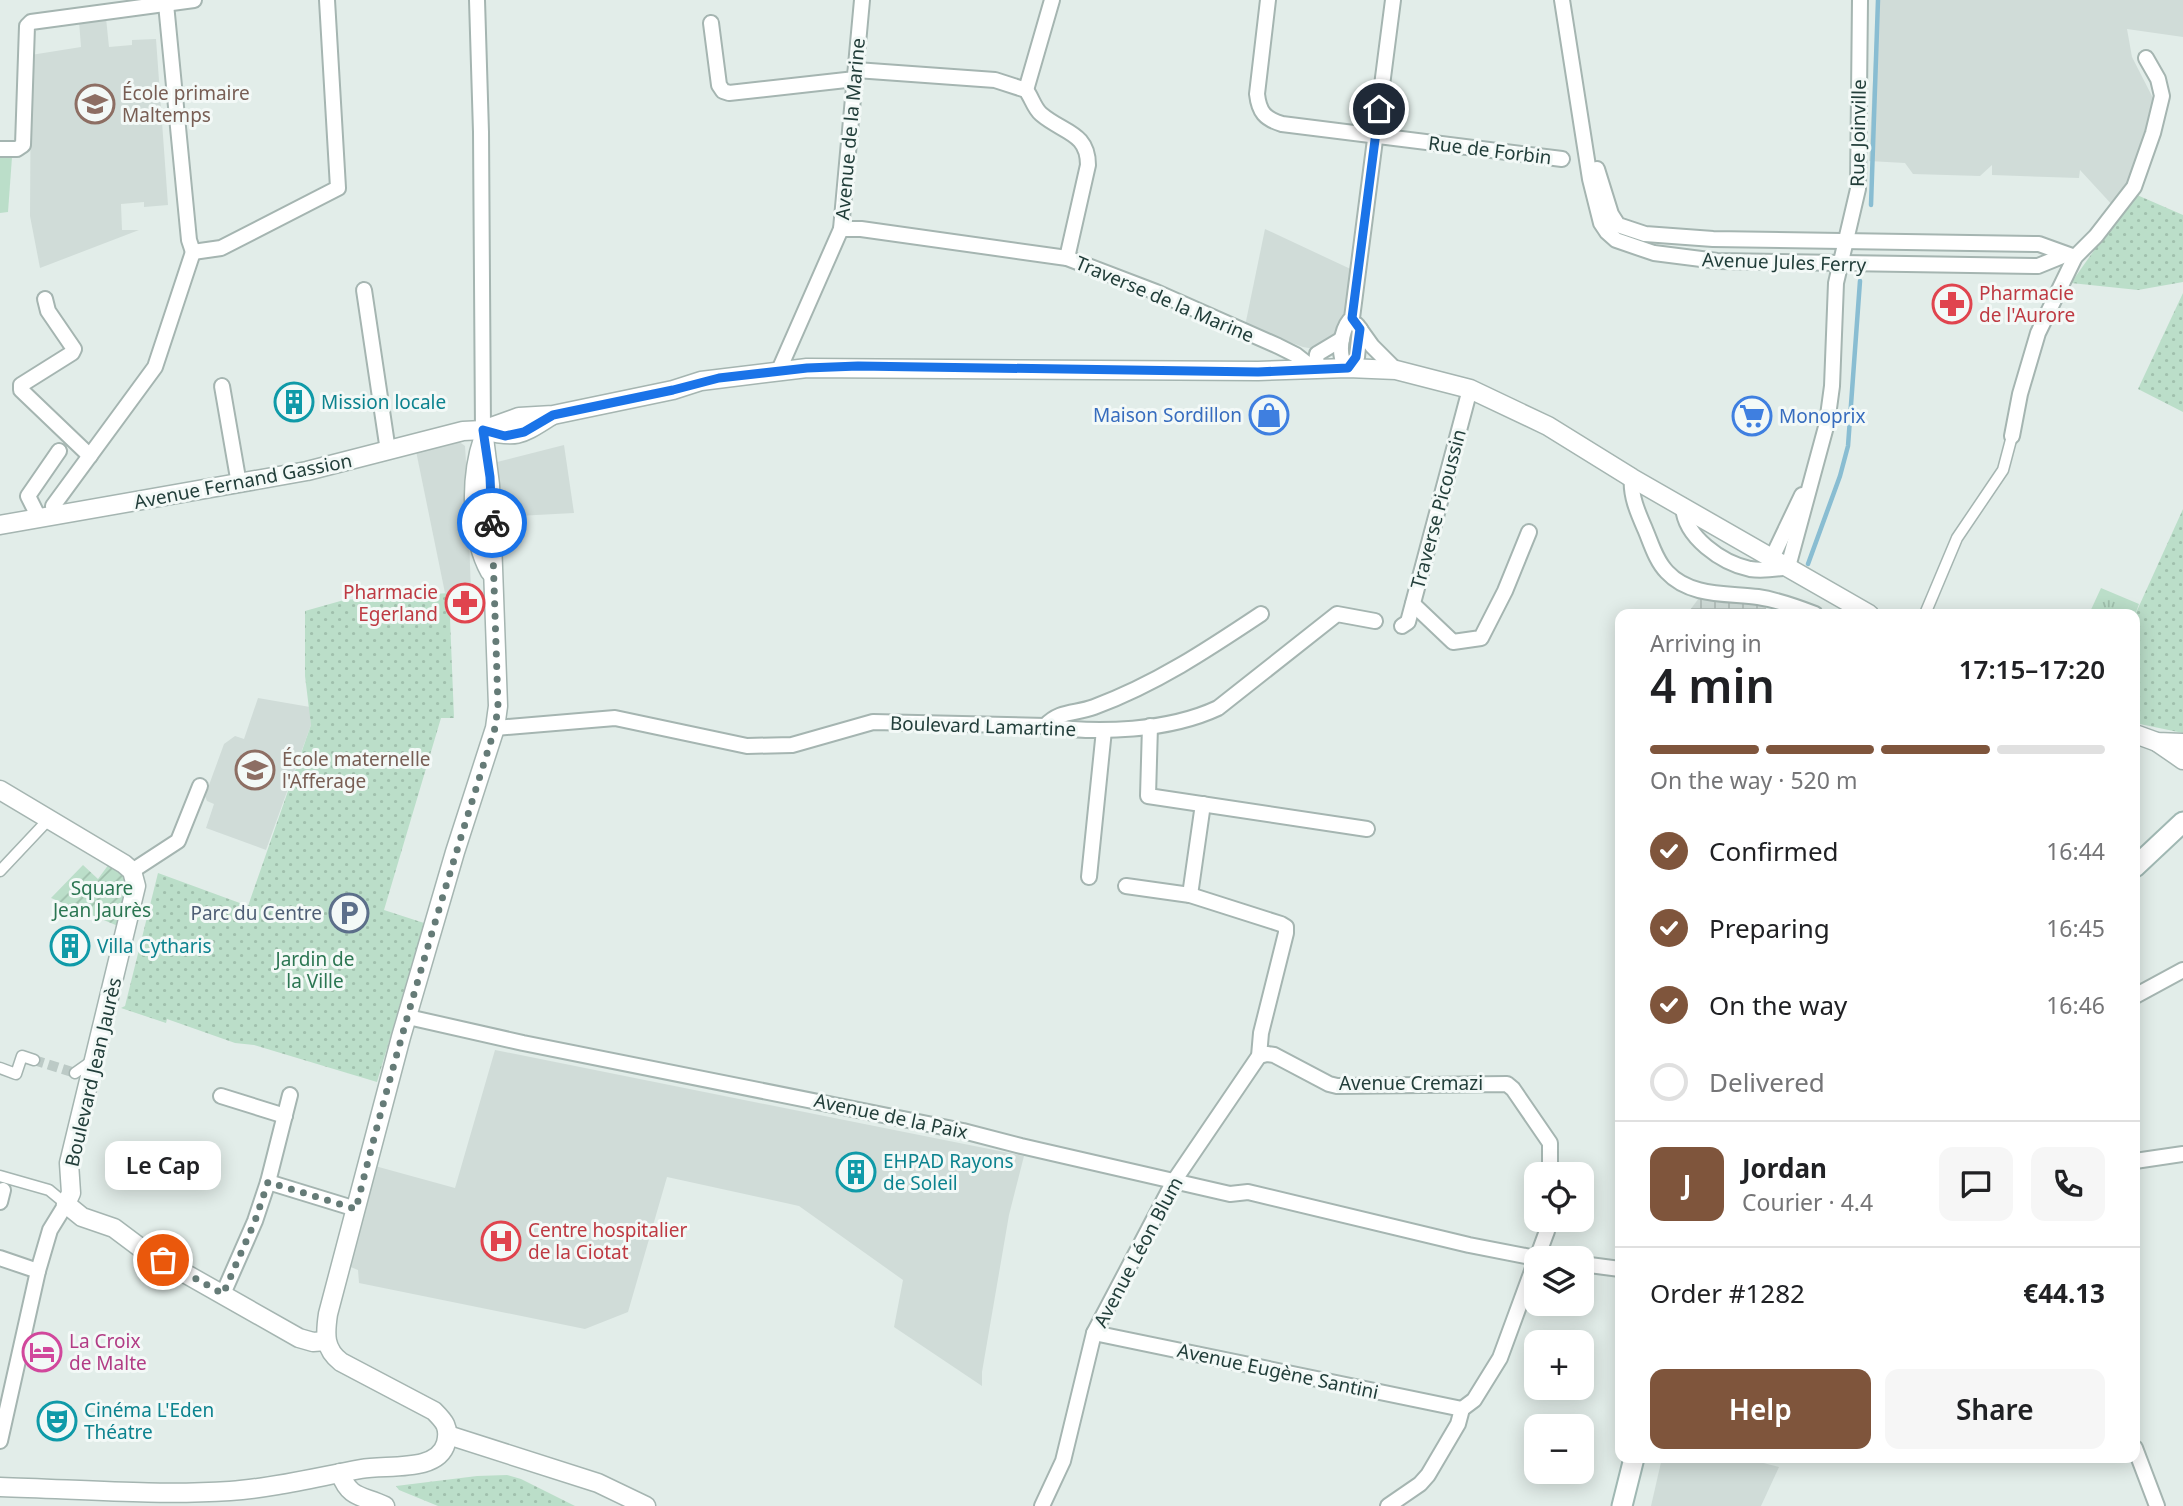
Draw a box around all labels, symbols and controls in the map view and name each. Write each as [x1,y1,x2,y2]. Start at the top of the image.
street label: Avenue de la Marine [829,37,871,221]
pin [1349,79,1409,139]
street label: Rue Joinville [1844,79,1872,187]
place label: École primaire Maltemps [122,80,250,128]
school or university icon: École primaire Maltemps [74,83,116,125]
icon: home [1360,90,1398,128]
street label: Rue de Forbin [1427,130,1553,170]
street label: Avenue Jules Ferry [1701,246,1867,278]
street label: Traverse de la Marine [1072,250,1258,348]
place label: Pharmacie de l'Aurore [1979,280,2075,328]
pharmacy icon: Pharmacie de l'Aurore [1931,283,1973,325]
building icon: Mission locale [273,381,315,423]
place label: Mission locale [321,389,446,415]
shop icon: Maison Sordillon [1248,394,1290,436]
supermarket icon: Monoprix [1731,395,1773,437]
place label: Maison Sordillon [1093,402,1242,428]
place label: Monoprix [1779,403,1865,429]
street label: Traverse Picoussin [1404,426,1472,592]
street label: Avenue Fernand Gassion [132,447,354,515]
courier [457,488,527,558]
icon: bike [473,504,511,542]
place label: Pharmacie Egerland [343,579,438,627]
pharmacy icon: Pharmacie Egerland [444,582,486,624]
text: Arriving in [1650,627,1762,659]
text: 17:15–17:20 [1959,651,2105,687]
text: 4 min [1650,654,1775,716]
street label: Boulevard Lamartine [889,710,1077,742]
place label: École maternelle l'Afferage [282,746,431,794]
school or university icon: École maternelle l'Afferage [234,749,276,791]
text: On the way · 520 m [1650,764,1857,796]
icon: check [1650,832,1688,870]
text: Confirmed [1709,833,1839,869]
text: 16:44 [2046,835,2105,867]
park label: Square Jean Jaurès [51,875,151,923]
parking icon: Parc du Centre [328,892,370,934]
place label: Parc du Centre [190,900,322,926]
icon: check [1650,909,1688,947]
text: Preparing [1709,910,1830,946]
text: 16:45 [2046,912,2105,944]
building icon: Villa Cytharis [49,925,91,967]
place label: Villa Cytharis [97,933,212,959]
park label: Jardin de la Ville [274,946,354,994]
street label: Boulevard Jean Jaurès [59,975,127,1169]
icon: check [1650,986,1688,1024]
text: On the way [1709,987,1847,1023]
text: 16:46 [2046,989,2105,1021]
text: Delivered [1709,1064,1825,1100]
street label: Avenue Cremazi [1339,1070,1483,1096]
street label: Avenue de la Paix [812,1087,970,1145]
callout: Le Cap [105,1141,221,1190]
button: chat [1939,1147,2013,1221]
button: phone [2031,1147,2105,1221]
place label: EHPAD Rayons de Soleil [883,1148,1014,1196]
text: Le Cap [126,1149,200,1181]
text: Jordan [1742,1150,1827,1186]
building icon: EHPAD Rayons de Soleil [835,1151,877,1193]
map controls [1524,1162,1594,1484]
button: locate [1524,1162,1594,1232]
text: J [1683,1166,1691,1202]
street label: Avenue Léon Blum [1087,1172,1189,1332]
text: Courier · 4.4 [1742,1186,1873,1218]
place label: Centre hospitalier de la Ciotat [528,1217,687,1265]
hospital icon: Centre hospitalier de la Ciotat [480,1220,522,1262]
pin [133,1230,193,1290]
icon: bag [144,1241,182,1279]
button: layers [1524,1246,1594,1316]
text: Order #1282 [1650,1275,1805,1311]
text: €44.13 [2023,1275,2105,1311]
place label: La Croix de Malte [69,1328,147,1376]
button: + [1524,1330,1594,1400]
hotel icon: La Croix de Malte [21,1331,63,1373]
street label: Avenue Eugène Santini [1175,1337,1381,1405]
button: Help [1650,1369,1871,1449]
button: Share [1885,1369,2105,1449]
place label: Cinéma L'Eden Théatre [84,1397,214,1445]
theatre icon: Cinéma L'Eden Théatre [36,1400,78,1442]
button: − [1524,1414,1594,1484]

